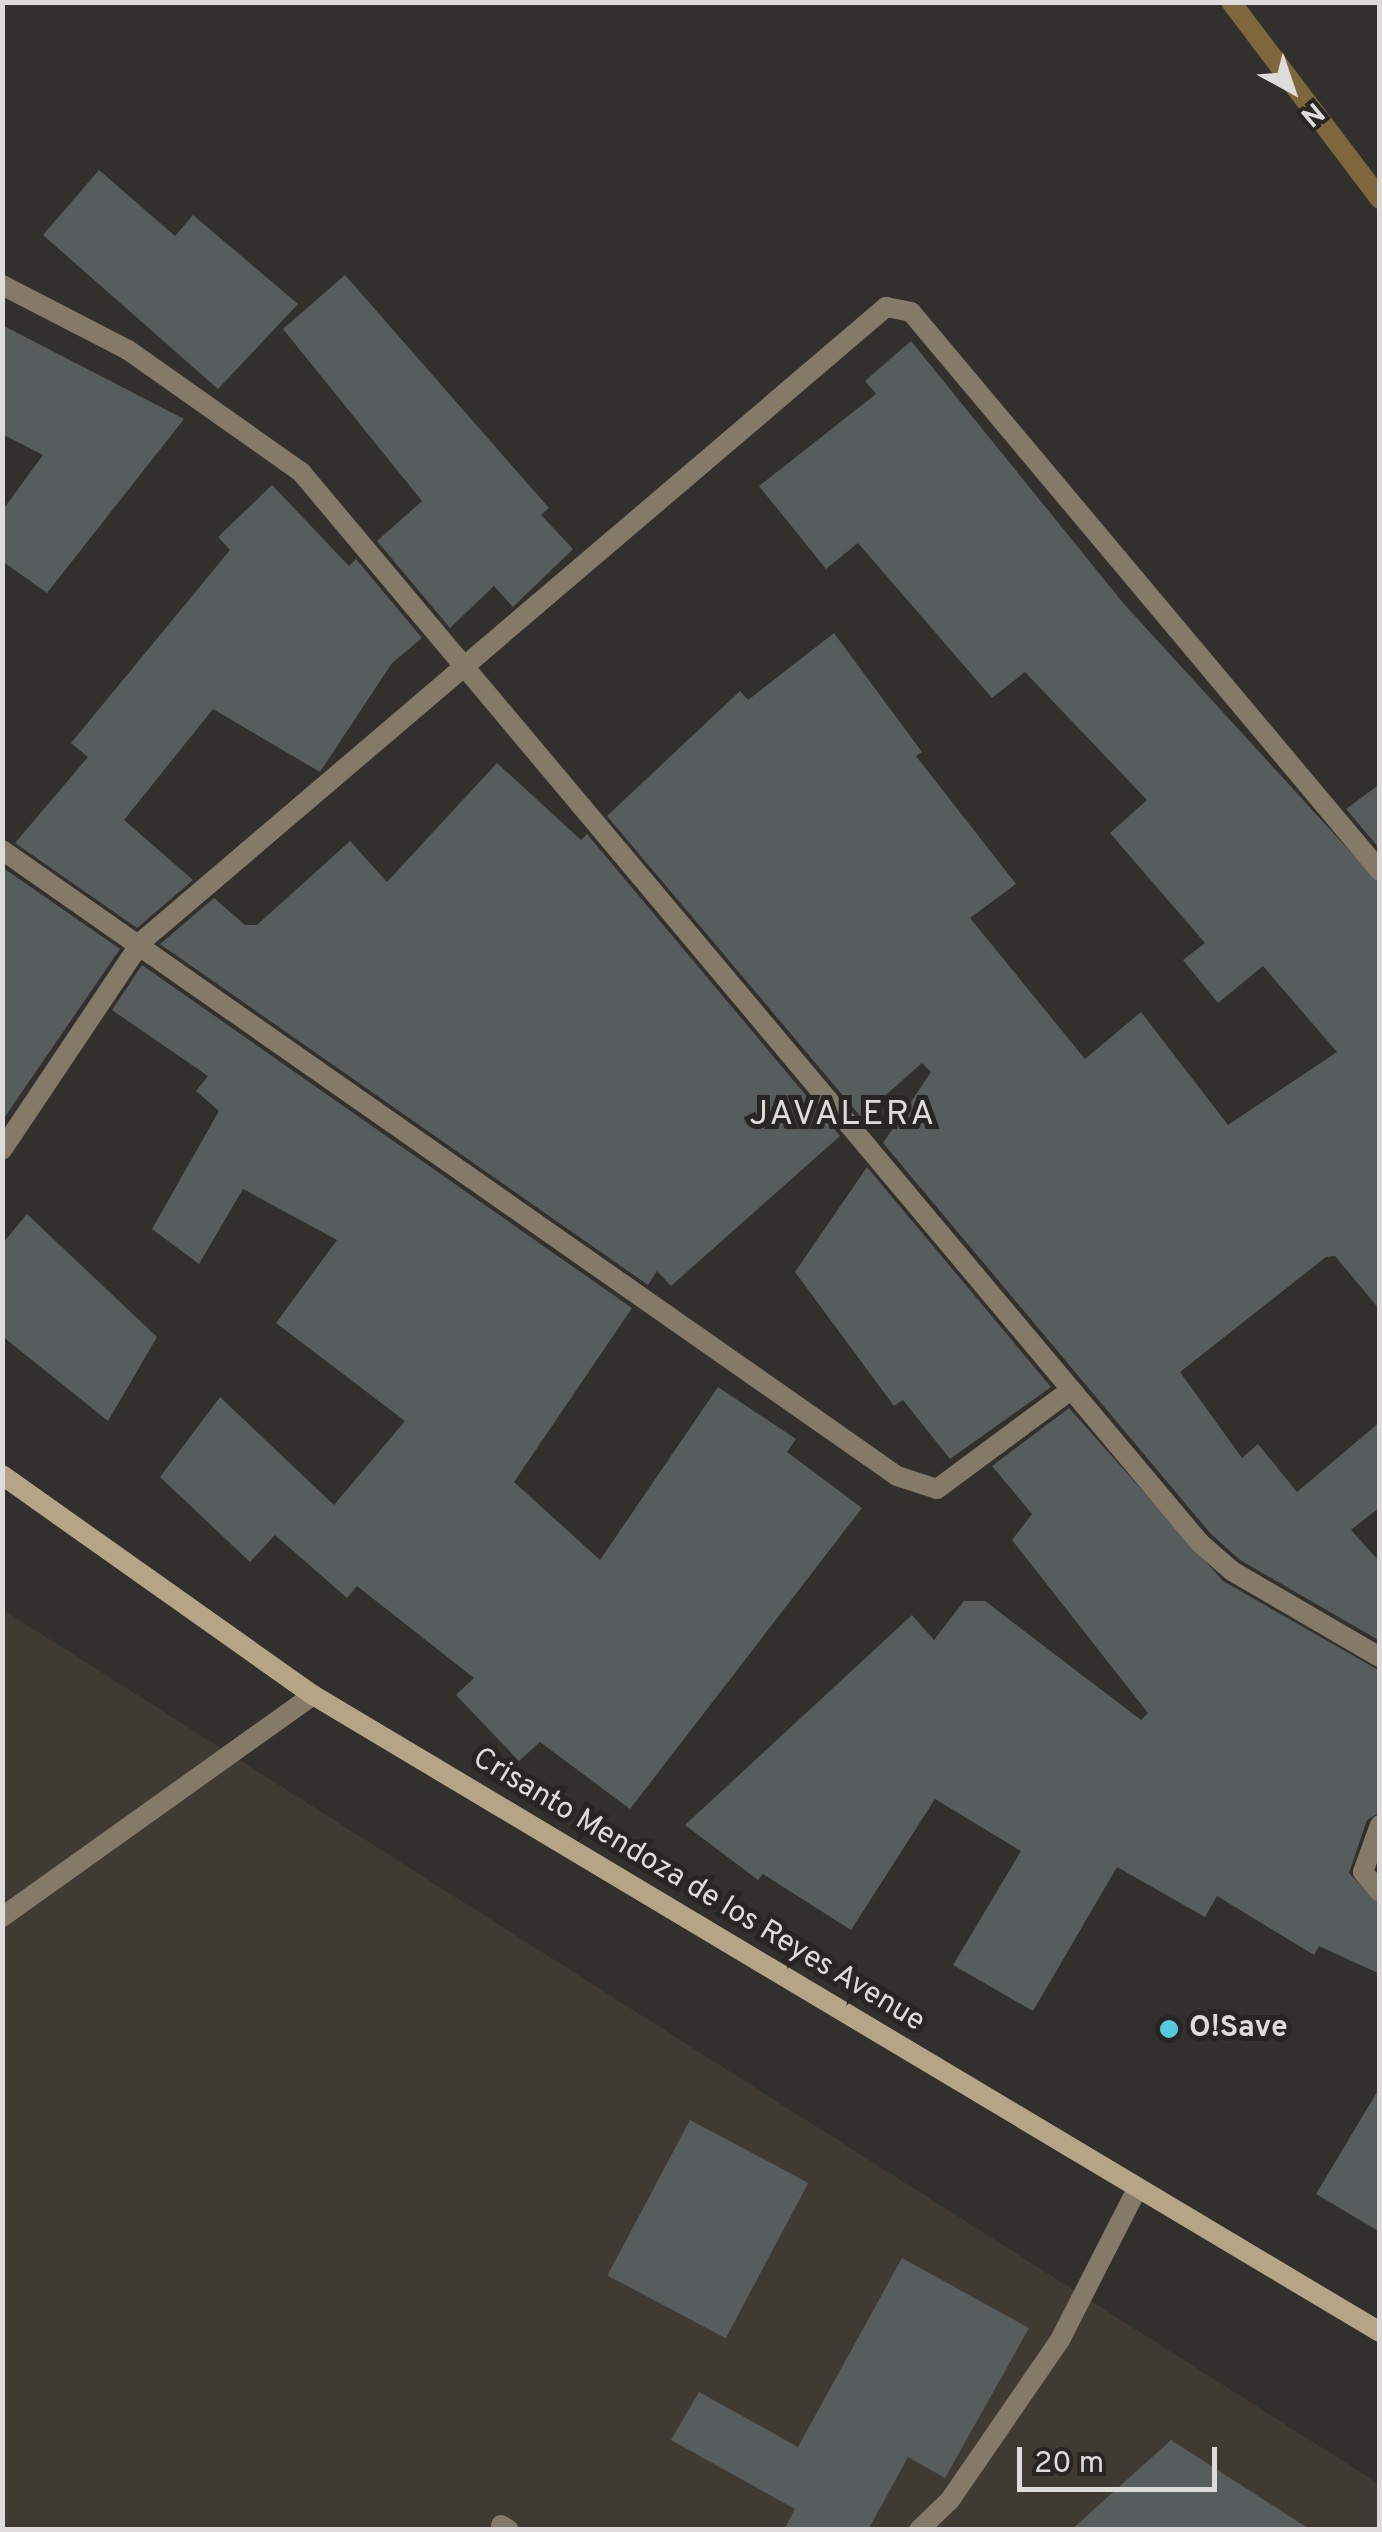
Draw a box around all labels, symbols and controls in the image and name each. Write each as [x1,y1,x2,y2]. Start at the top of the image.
north arrow [1242,40,1342,140]
text: N [1292,93,1331,133]
district label: JAVALERA [749,1094,937,1136]
street label: Crisanto Mendoza de los Reyes Avenue [465,1741,931,2041]
place label: O!Save [1189,2011,1288,2047]
marker: O!Save [1158,2018,1180,2040]
scale bar [1022,2427,1222,2489]
text: 20 m [1034,2446,1104,2483]

